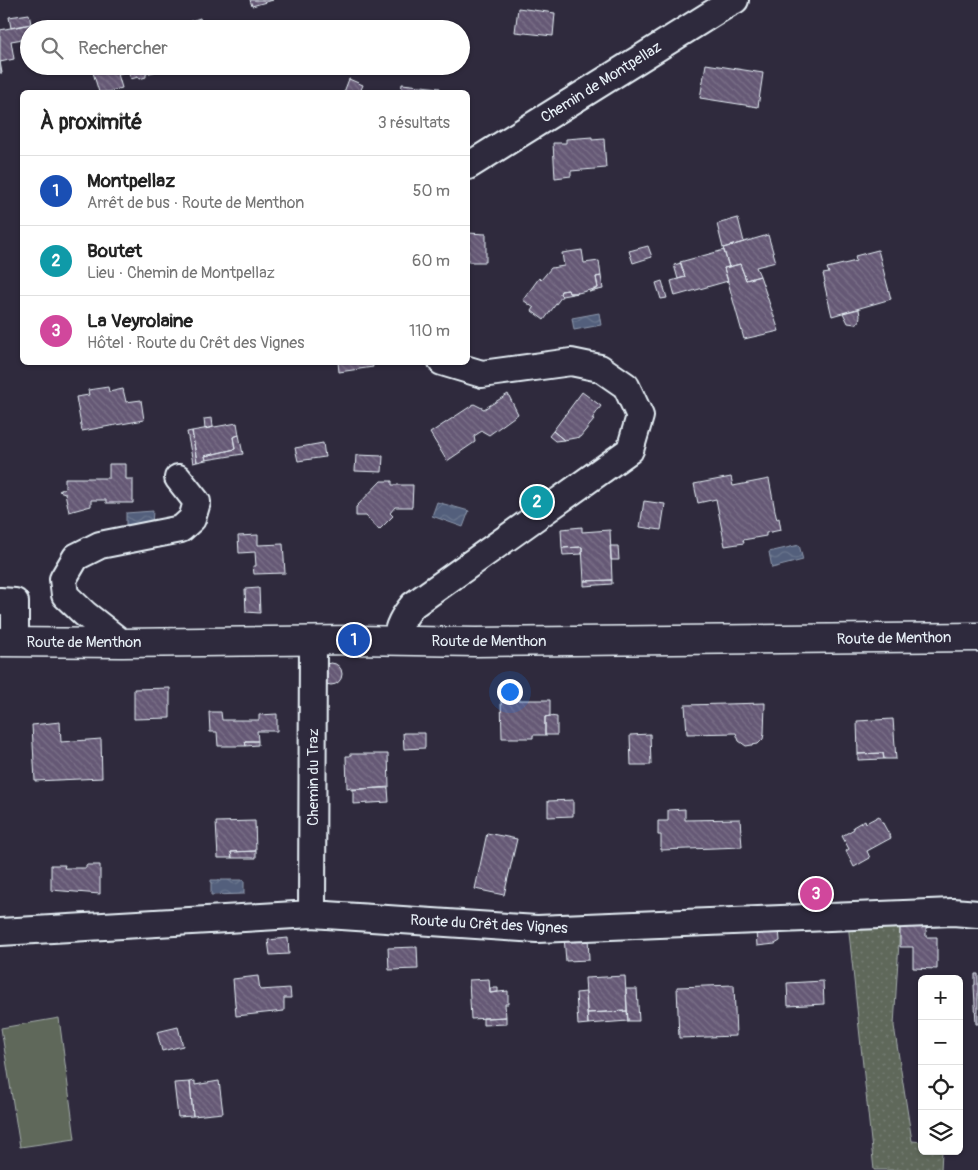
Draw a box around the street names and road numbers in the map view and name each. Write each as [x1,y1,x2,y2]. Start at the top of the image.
street label: Chemin de Montpellaz [537,38,665,127]
street label: Route de Menthon [836,628,952,649]
street label: Route de Menthon [432,632,546,651]
street label: Route de Menthon [27,633,141,652]
street label: Chemin du Traz [304,728,323,826]
street label: Route du Crêt des Vignes [410,911,568,938]

